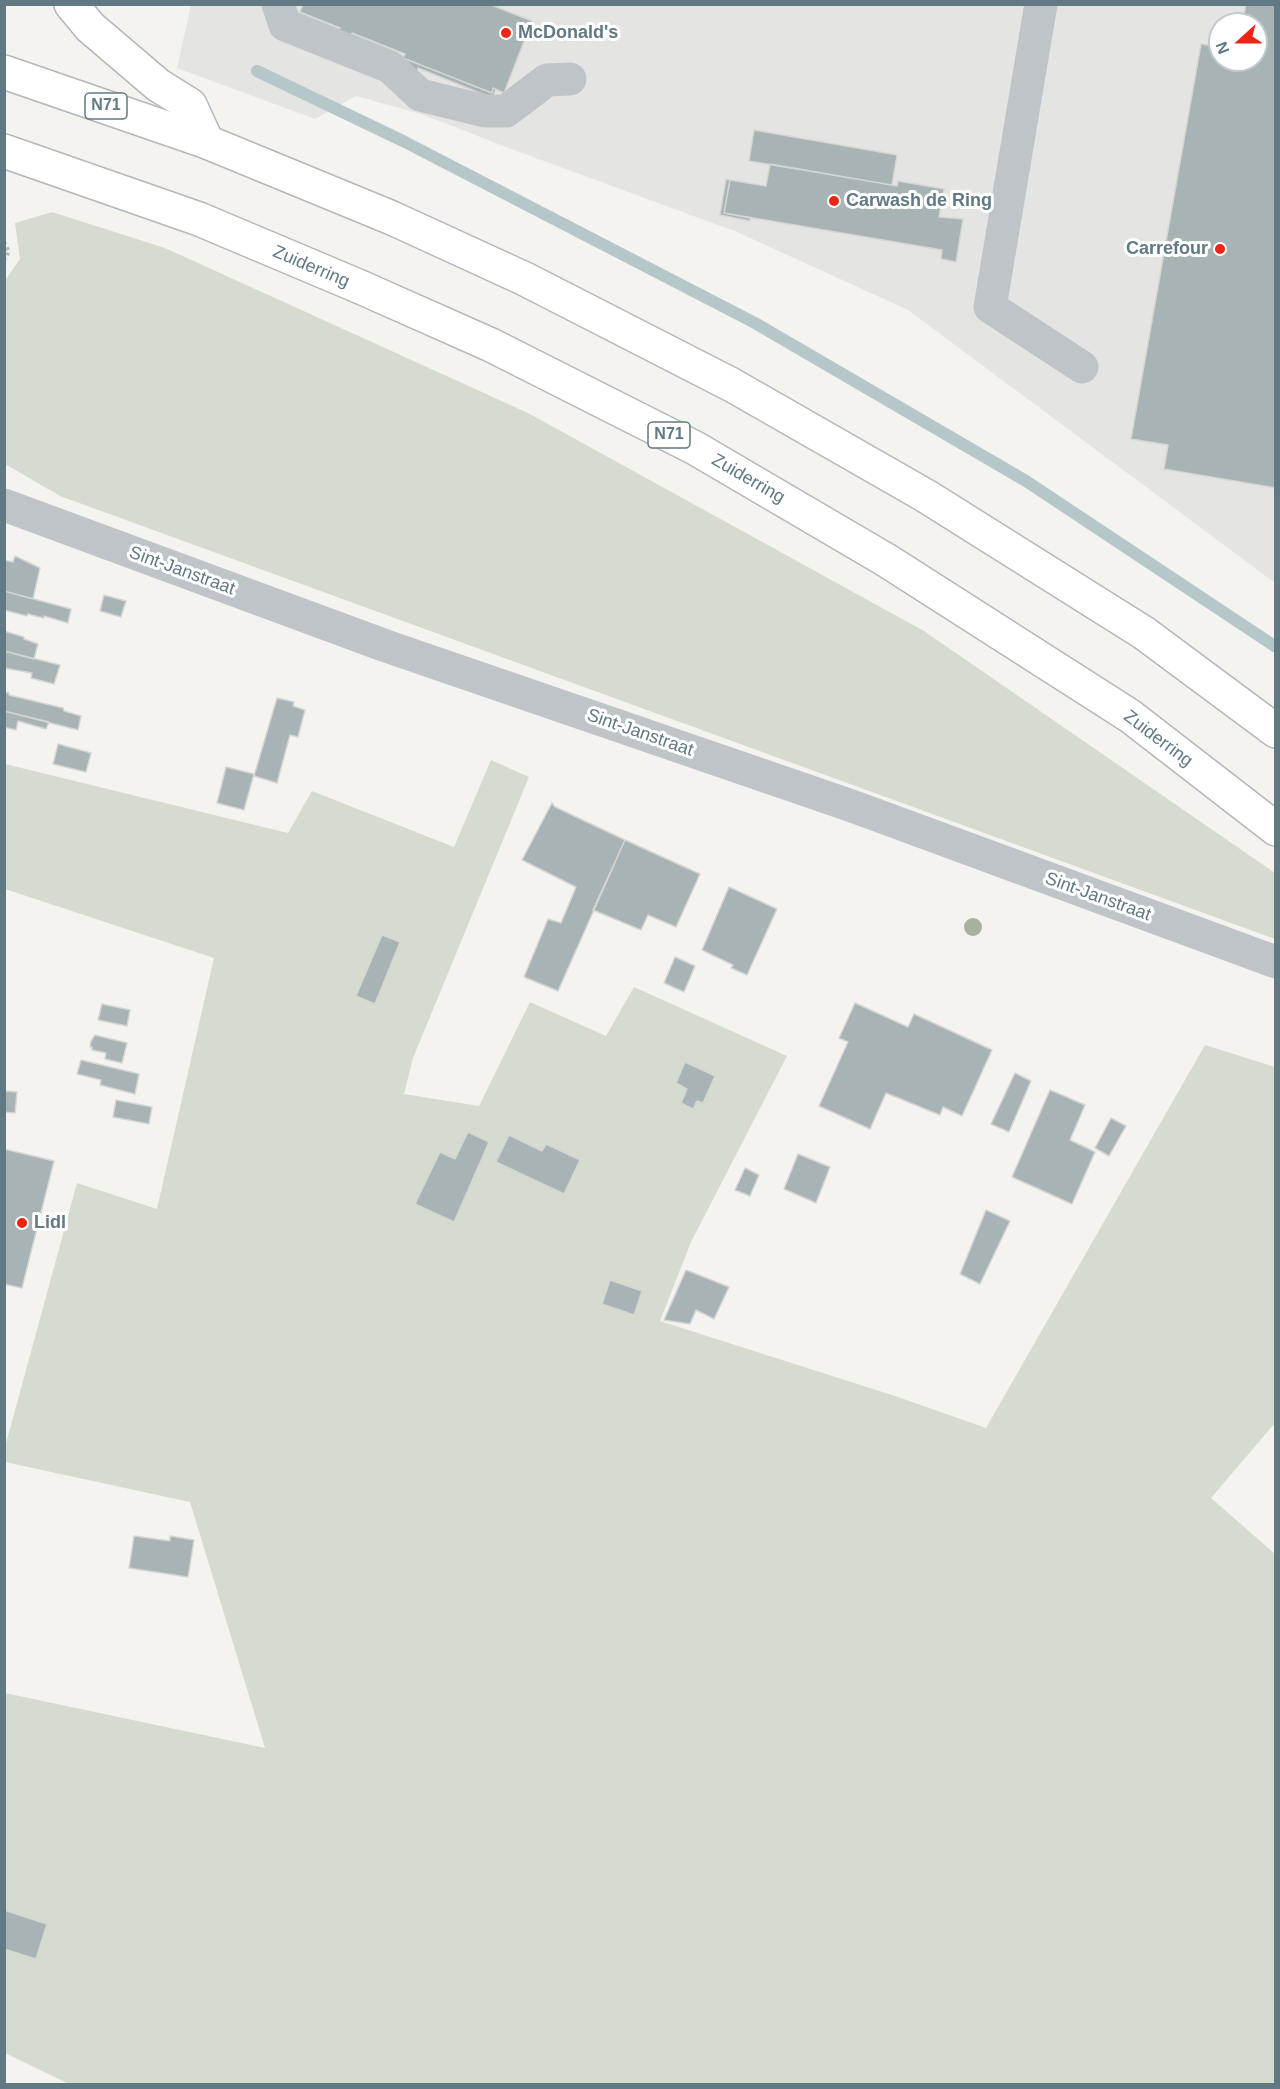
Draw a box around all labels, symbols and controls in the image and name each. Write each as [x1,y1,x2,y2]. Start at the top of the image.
north arrow [1208,12,1268,72]
place label: McDonald's [518,22,618,44]
marker: McDonald's [499,26,513,40]
text: N [1213,39,1233,56]
road number: N71 [85,93,127,119]
place label: Carwash de Ring [846,190,992,212]
marker: Carwash de Ring [827,194,841,208]
place label: Carrefour [1126,238,1208,260]
street label: Zuiderring [269,241,353,293]
marker: Carrefour [1213,242,1227,256]
road number: N71 [648,422,690,448]
street label: Zuiderring [708,449,788,509]
street label: Sint-Janstraat [126,542,238,600]
street label: Sint-Janstraat [584,705,696,761]
street label: Zuiderring [1119,706,1197,772]
street label: Sint-Janstraat [1042,868,1154,926]
place label: Lidl [34,1212,66,1234]
marker: Lidl [15,1216,29,1230]

